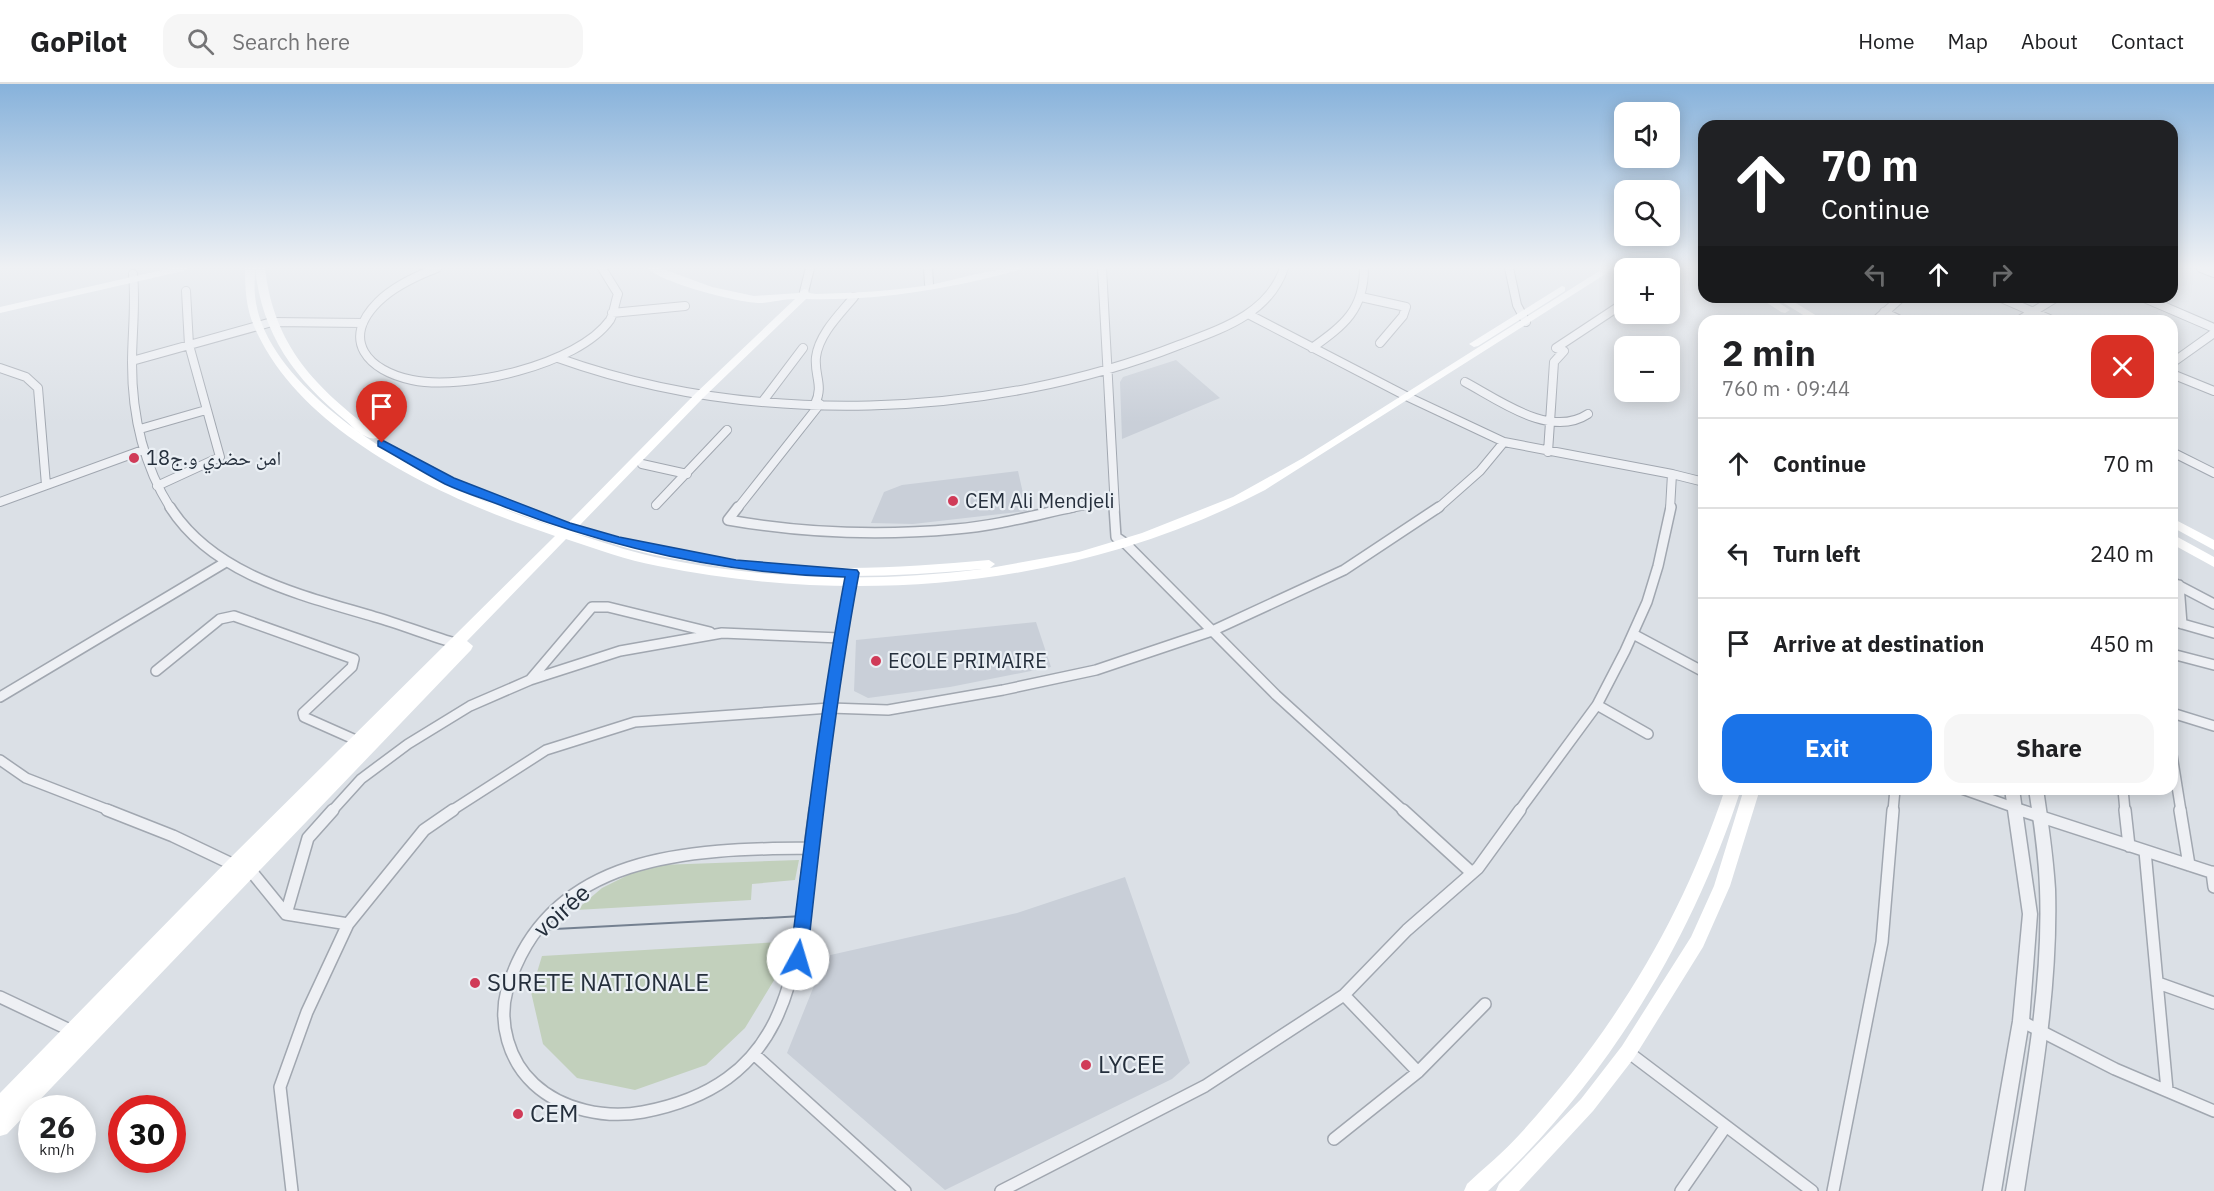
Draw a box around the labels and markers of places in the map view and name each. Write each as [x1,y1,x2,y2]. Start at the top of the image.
pin [356,381,407,443]
place label: امن حضري و.ج18 [146,444,281,474]
marker: امن حضري و.ج18 [127,451,141,465]
place label: CEM Ali Mendjeli [965,487,1115,514]
marker: CEM Ali Mendjeli [946,494,960,508]
place label: ECOLE PRIMAIRE [888,647,1047,674]
marker: ECOLE PRIMAIRE [869,654,883,668]
place label: SURETE NATIONALE [487,966,709,998]
marker: SURETE NATIONALE [468,976,482,990]
place label: LYCEE [1098,1048,1165,1080]
marker: LYCEE [1079,1058,1093,1072]
place label: CEM [530,1097,578,1129]
marker: CEM [511,1107,525,1121]

